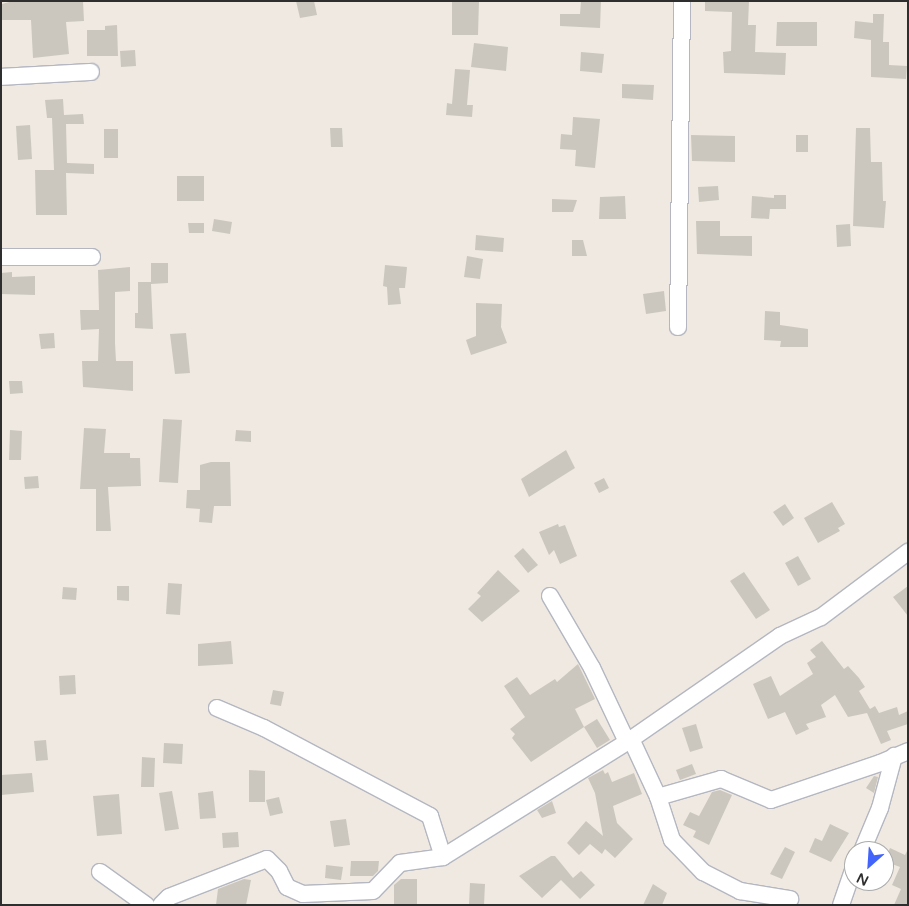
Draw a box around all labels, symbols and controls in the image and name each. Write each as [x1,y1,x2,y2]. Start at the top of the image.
north arrow [844,841,894,891]
text: N [854,869,871,889]

